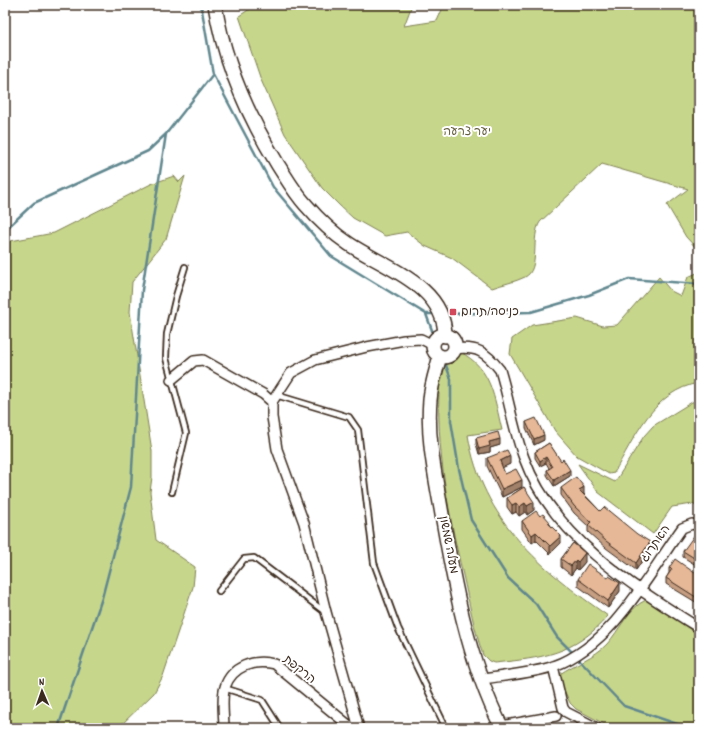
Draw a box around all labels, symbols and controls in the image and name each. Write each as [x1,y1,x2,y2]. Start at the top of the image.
park label: יער צרעה [443,124,491,141]
place label: כניסה/תרום [461,304,519,321]
marker: כניסה/תרום [448,307,458,317]
street label: מעלה שמשון [434,515,462,575]
street label: האתרוג [637,522,675,566]
street label: הרקפת [278,651,319,688]
north arrow [22,671,62,711]
text: N [39,675,45,691]

